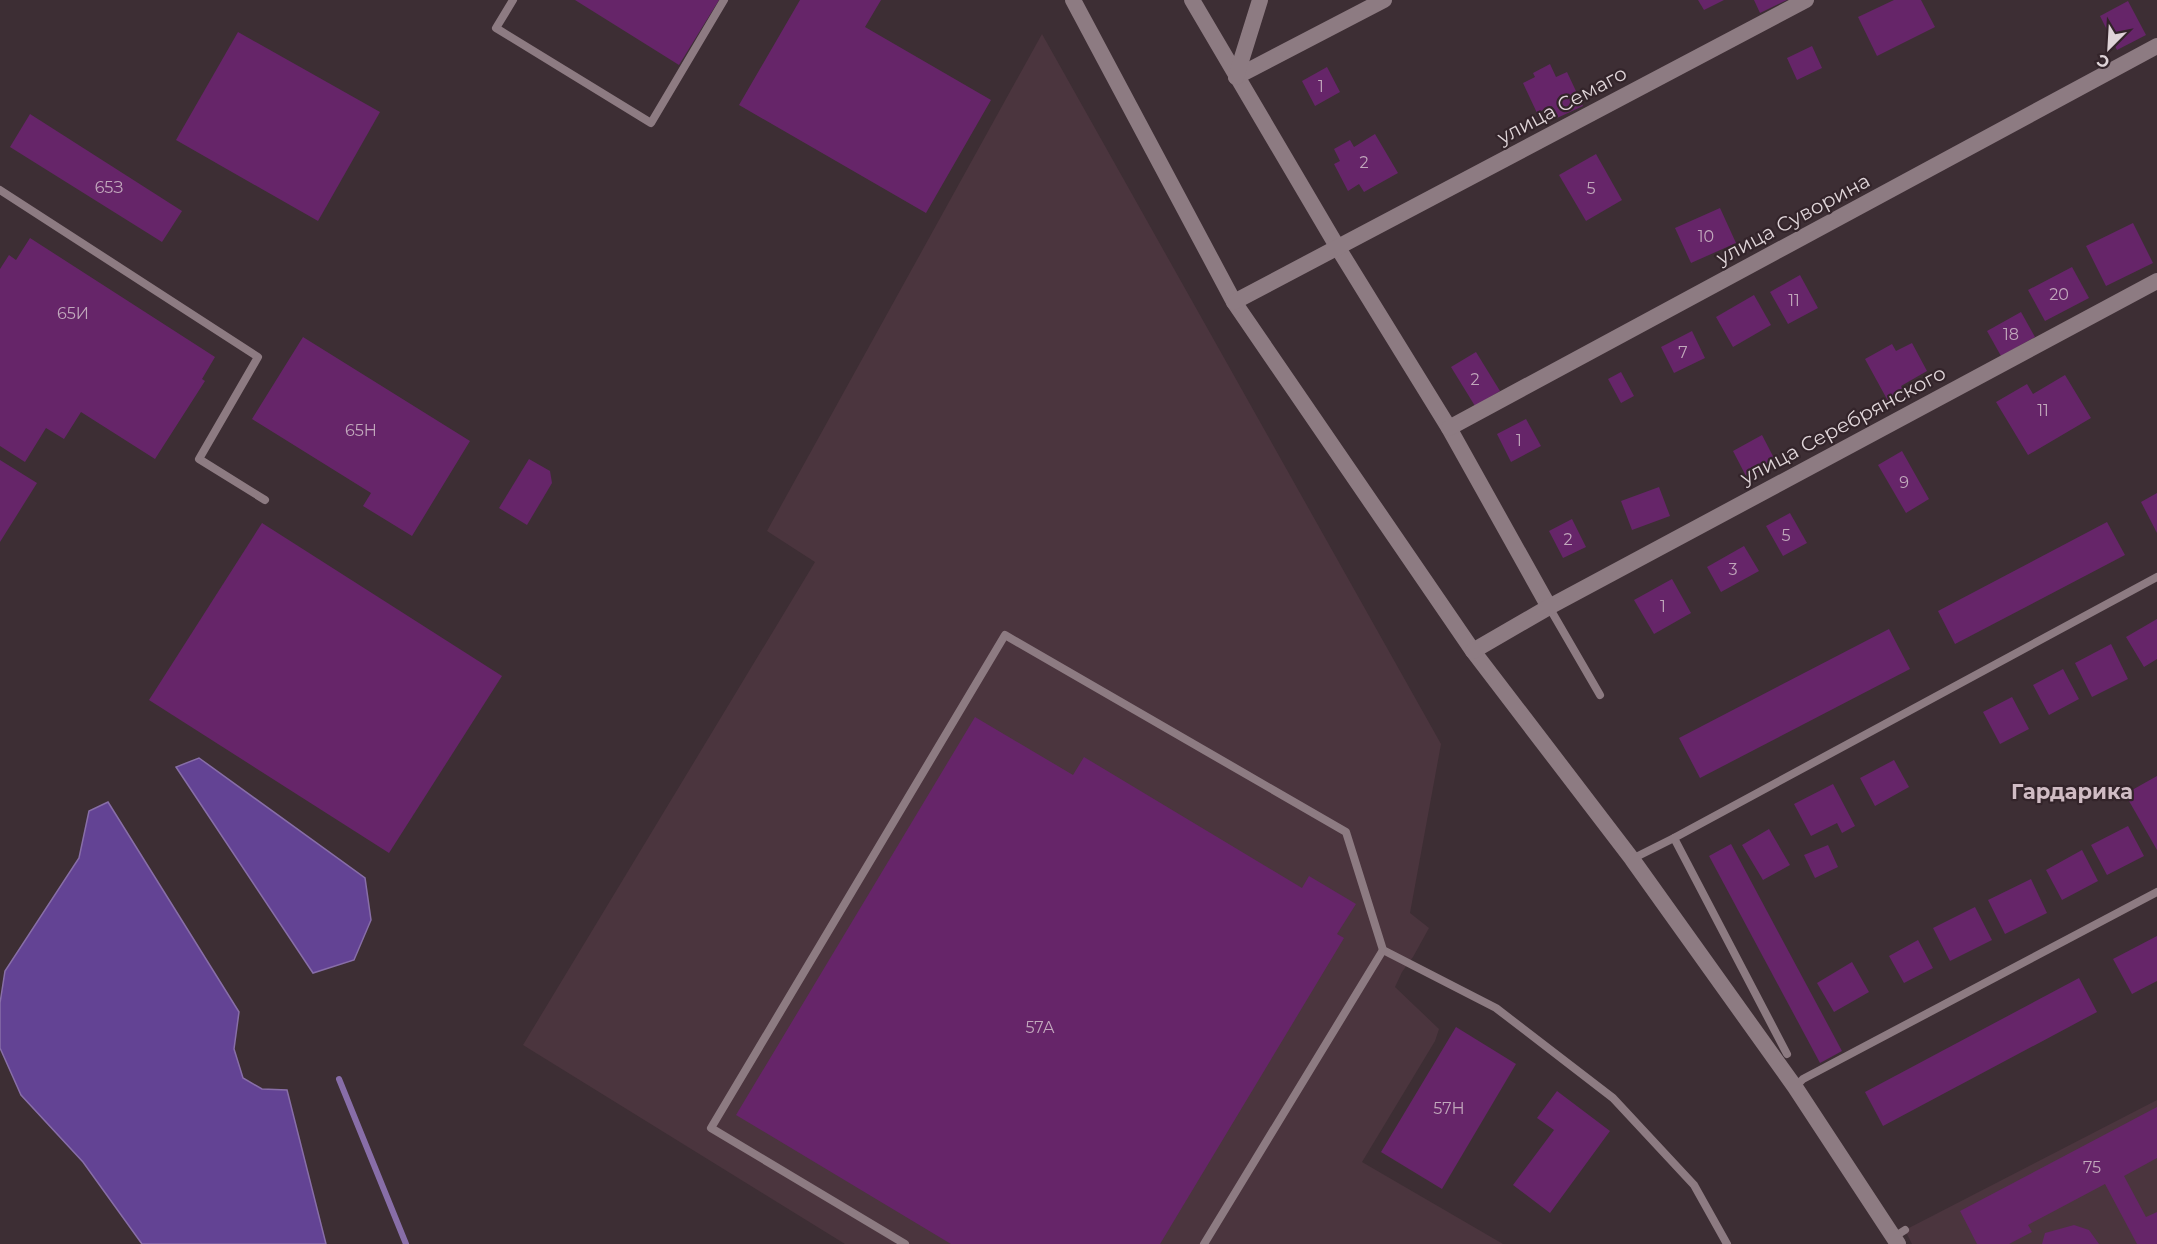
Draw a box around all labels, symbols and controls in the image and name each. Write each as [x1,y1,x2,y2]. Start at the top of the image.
north arrow [2079,18,2139,78]
text: С [2094,50,2112,72]
street label: улица Семаго [1492,61,1631,150]
house number: 1 [1318,77,1324,96]
house number: 2 [1359,153,1369,172]
street label: улица Суворина [1711,168,1874,270]
house number: 65З [95,178,123,197]
house number: 5 [1586,179,1596,198]
house number: 10 [1698,227,1714,246]
house number: 20 [2049,285,2069,304]
house number: 11 [1788,291,1800,310]
house number: 65И [57,304,89,323]
house number: 18 [2003,325,2019,344]
house number: 7 [1678,343,1688,362]
street label: улица Серебрянского [1735,361,1950,490]
house number: 2 [1470,370,1480,389]
house number: 11 [2037,401,2049,420]
house number: 65Н [345,421,377,440]
house number: 1 [1516,431,1522,450]
house number: 9 [1899,473,1909,492]
house number: 5 [1781,526,1791,545]
house number: 2 [1563,530,1573,549]
house number: 3 [1728,560,1738,579]
house number: 1 [1660,597,1666,616]
district label: Гардарика [2011,779,2133,804]
house number: 57А [1025,1018,1055,1037]
house number: 57Н [1433,1099,1465,1118]
house number: 75 [2083,1158,2101,1177]

